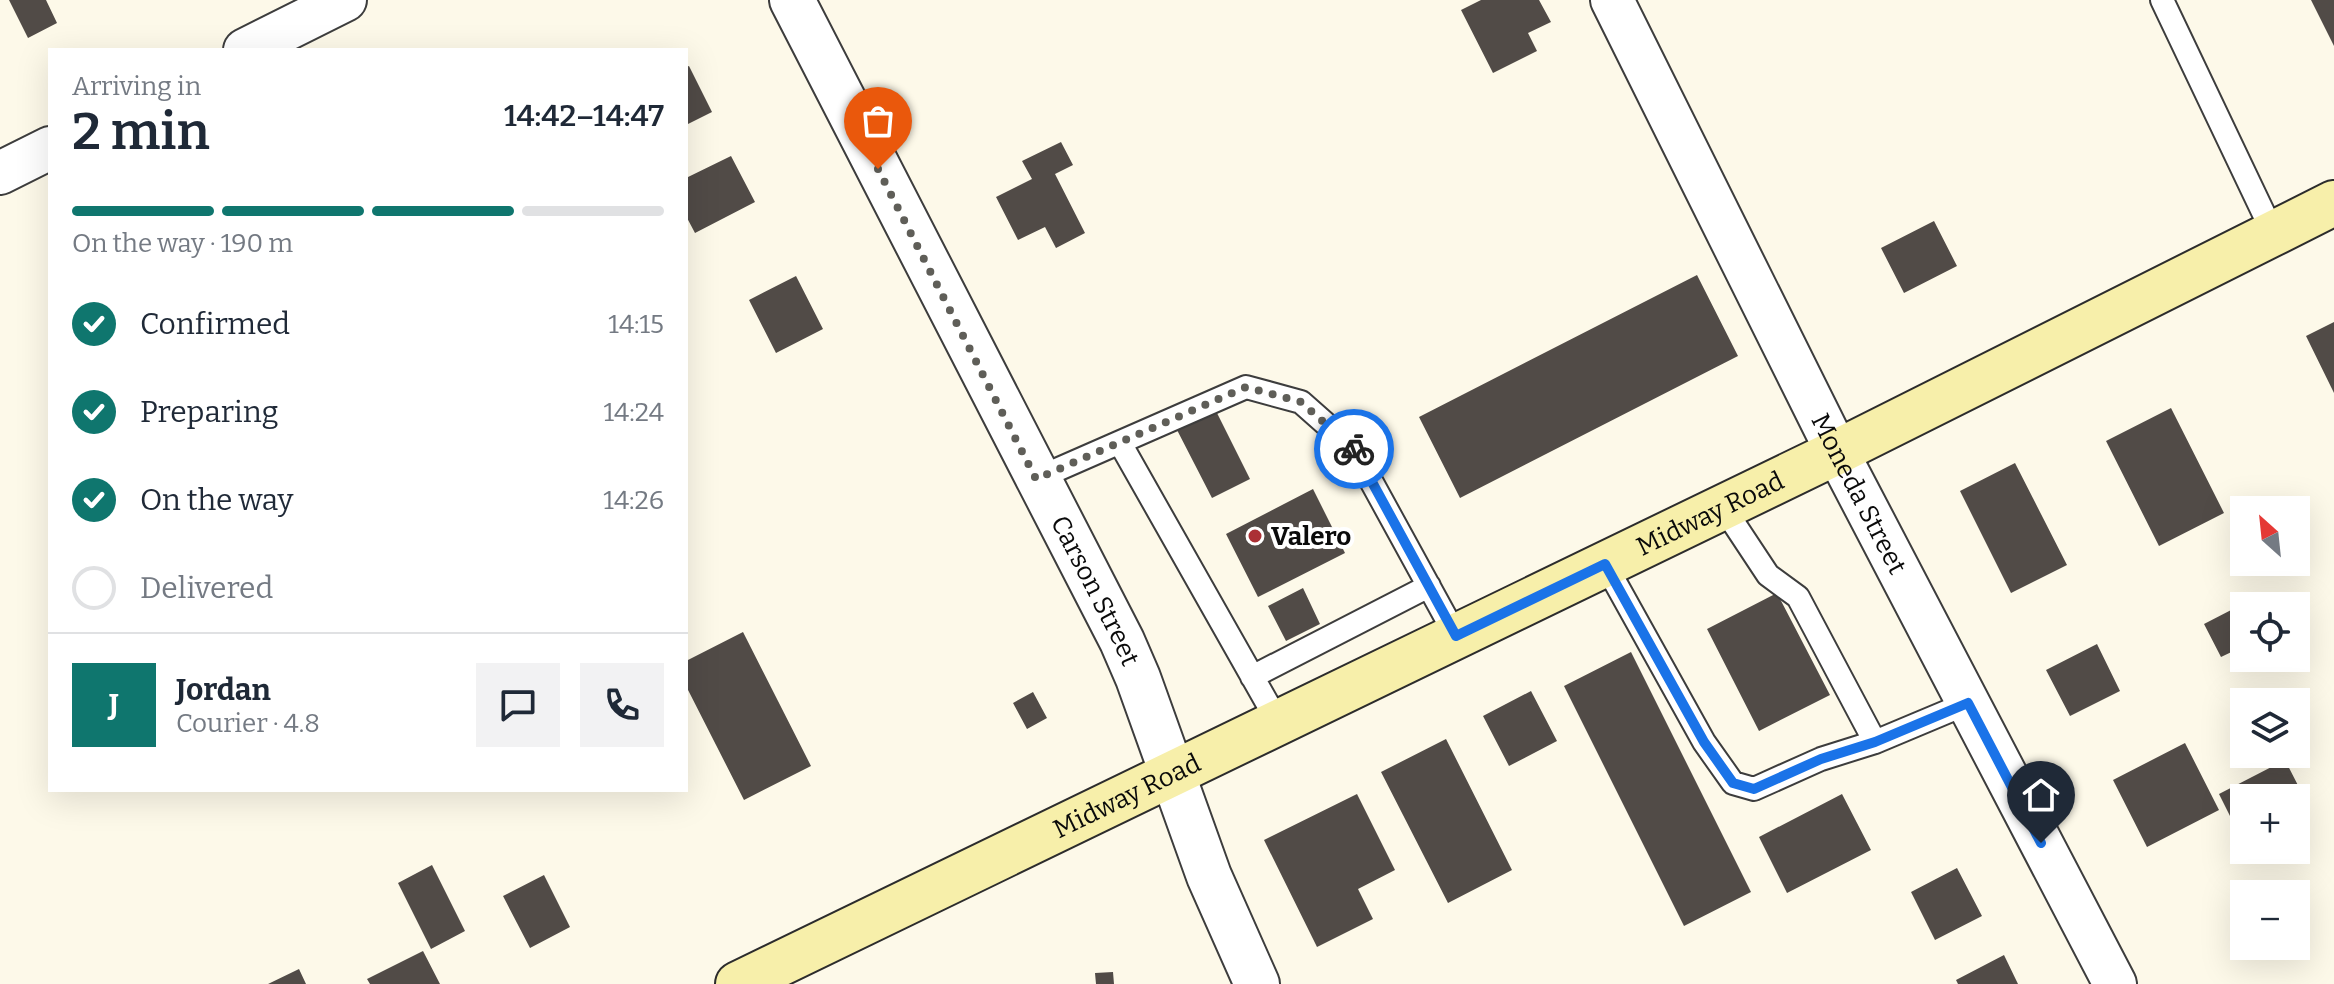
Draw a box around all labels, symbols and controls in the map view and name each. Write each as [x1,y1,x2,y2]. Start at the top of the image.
text: Arriving in [72,71,201,102]
pin [844,87,912,169]
text: 14:42–14:47 [504,98,664,134]
icon: bag [856,99,900,143]
text: 2 min [72,100,210,163]
text: On the way · 190 m [72,228,293,259]
icon: check [72,302,116,346]
text: Confirmed [140,306,290,342]
text: 14:15 [608,309,664,340]
icon: check [72,390,116,434]
text: Preparing [140,394,278,430]
text: 14:24 [603,397,664,428]
street label: Moneda Street [1805,408,1914,580]
courier [1314,409,1394,489]
icon: bike [1332,427,1376,471]
street label: Midway Road [1631,465,1789,562]
icon: check [72,478,116,522]
text: On the way [140,482,293,518]
text: 14:26 [603,485,664,516]
north arrow [2230,496,2310,576]
map controls [2230,496,2310,960]
street label: Carson Street [1045,510,1146,671]
place label: Valero [1271,521,1351,552]
marker: Valero [1246,527,1264,545]
text: Delivered [140,570,273,606]
button: locate [2230,592,2310,672]
button: chat [476,663,560,747]
button: phone [580,663,664,747]
text: Jordan [176,672,271,708]
text: J [109,687,119,723]
button: layers [2230,688,2310,768]
text: Courier · 4.8 [176,708,320,739]
street label: Midway Road [1048,747,1205,845]
pin [2007,761,2075,843]
icon: home [2019,773,2063,817]
button: + [2230,784,2310,864]
button: − [2230,880,2310,960]

